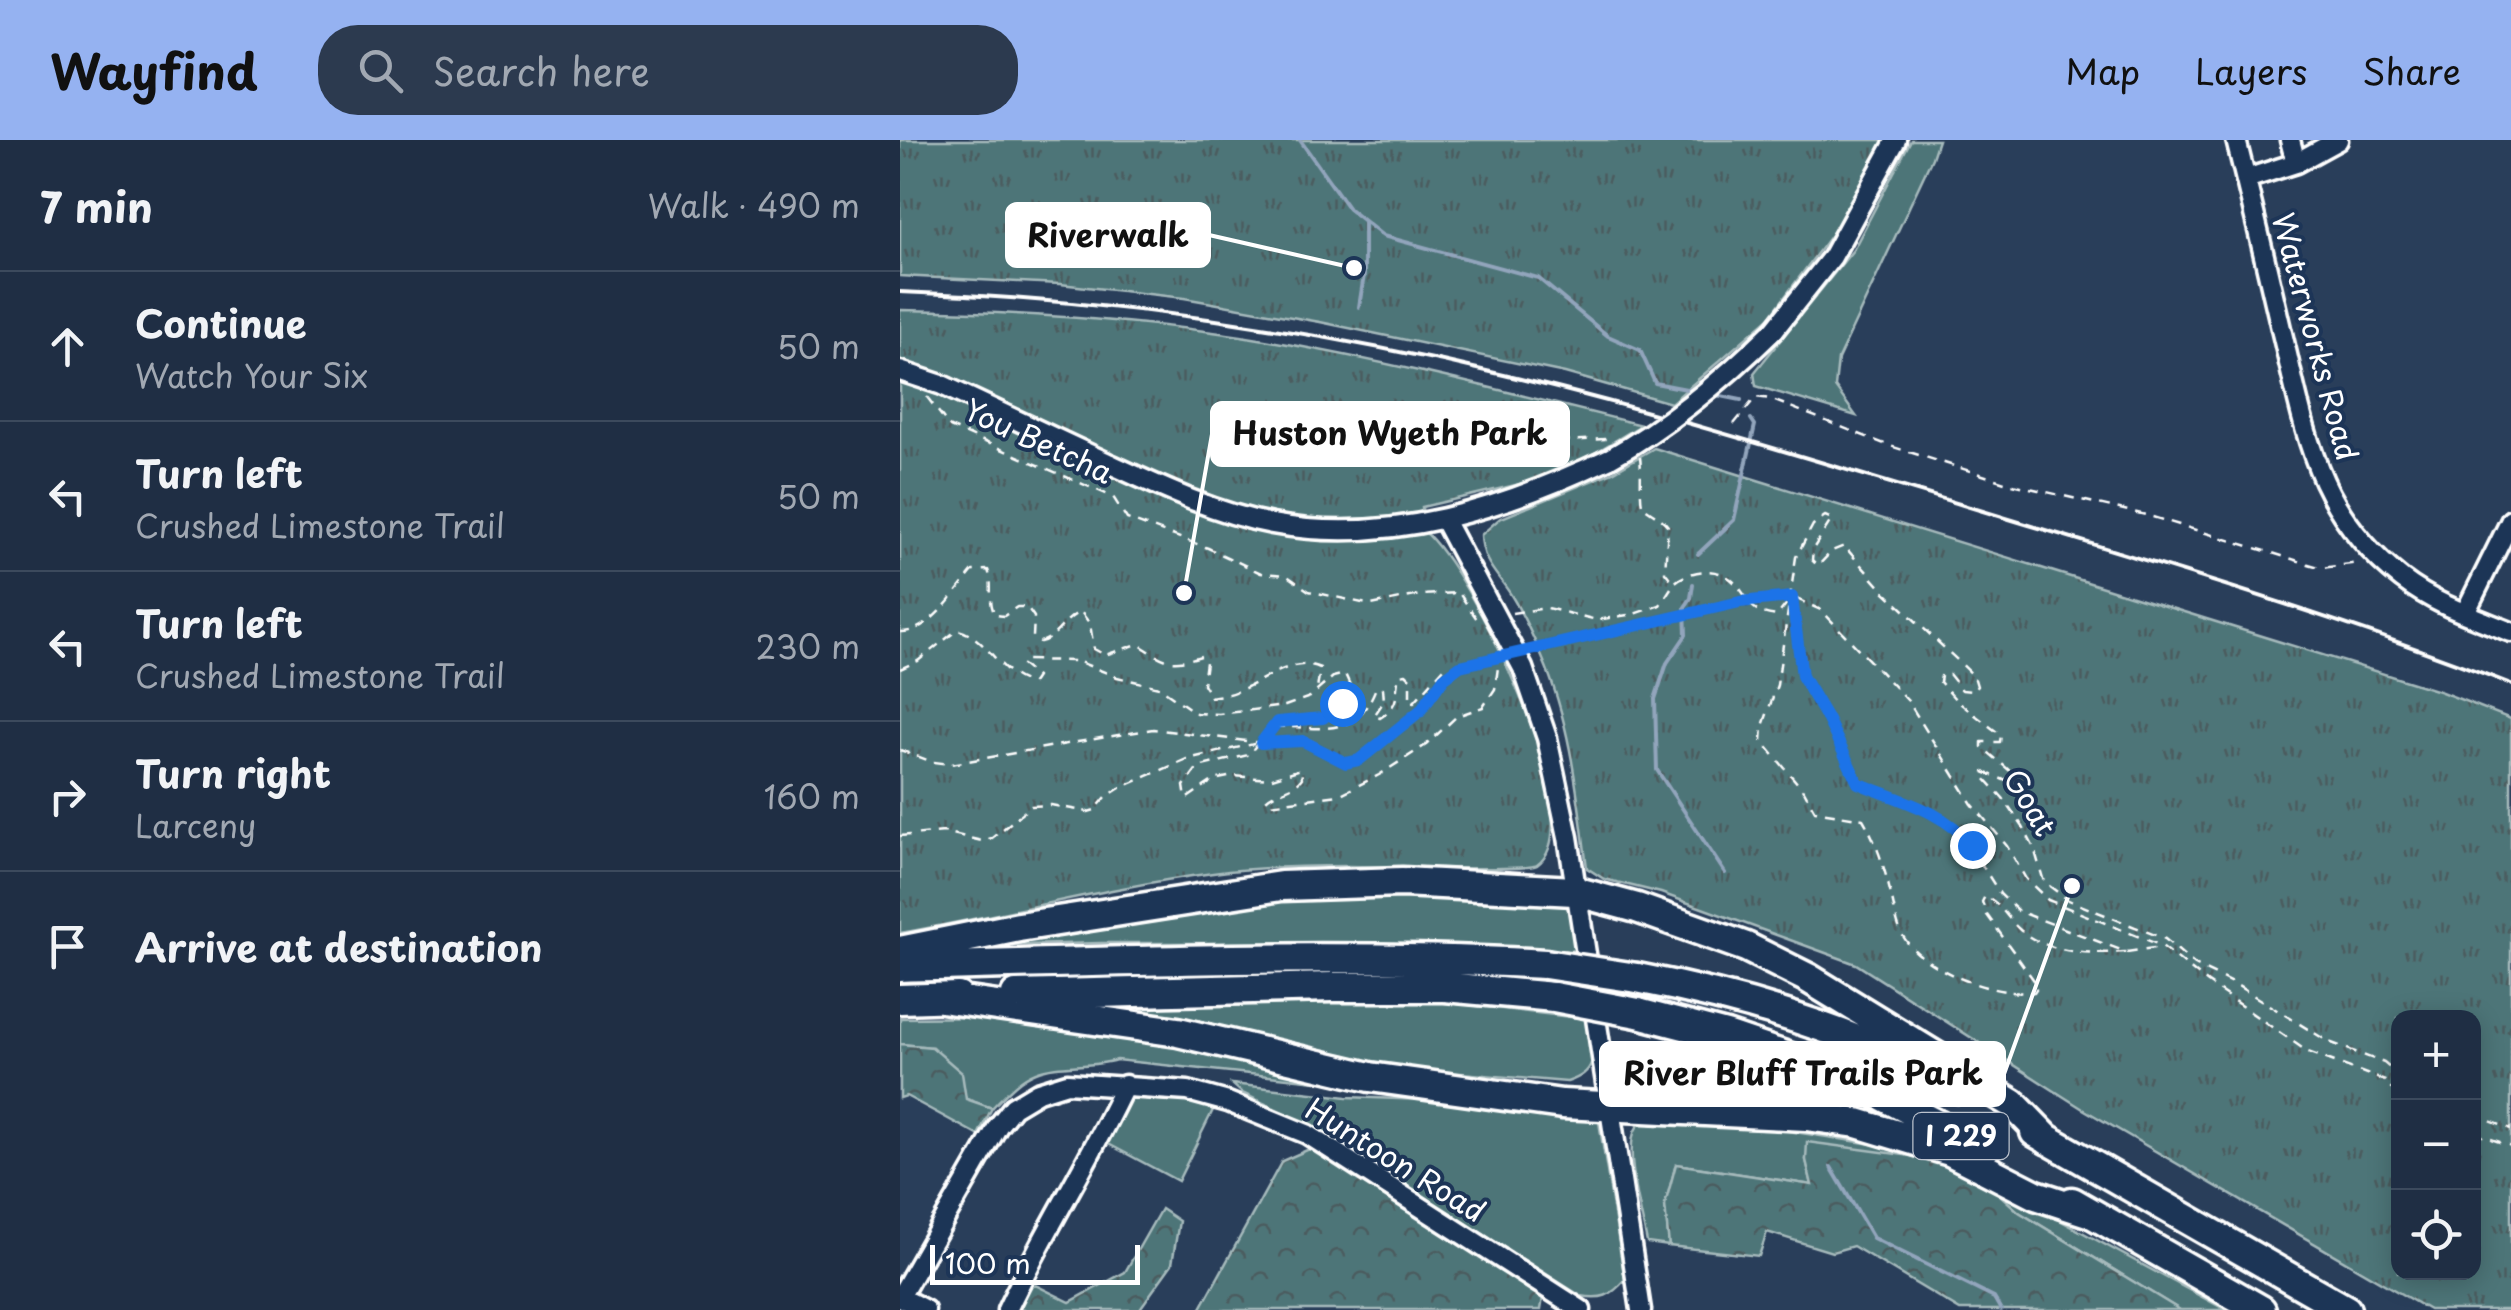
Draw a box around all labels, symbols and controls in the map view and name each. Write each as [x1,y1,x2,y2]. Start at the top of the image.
search box [318,25,1018,115]
text: Wayfind [50,34,258,106]
text: Search here [433,42,650,99]
icon: search [353,43,408,98]
text: Map [2065,44,2140,97]
text: Layers [2195,44,2307,97]
text: Share [2362,44,2461,97]
text: 7 min [40,174,153,237]
text: Walk · 490 m [648,181,860,229]
callout: Riverwalk [1007,204,1209,266]
street label: Waterworks Road [2262,208,2371,465]
text: Riverwalk [1027,210,1189,258]
text: Continue [135,294,306,351]
icon: ahead [40,319,95,374]
text: 50 m [777,322,860,370]
text: Watch Your Six [135,351,368,399]
street label: You Betcha [957,386,1121,494]
callout: Huston Wyeth Park [1212,403,1568,465]
text: Huston Wyeth Park [1232,408,1548,456]
text: Turn left [135,444,303,501]
icon: left [40,469,95,524]
text: 50 m [777,472,860,520]
text: Crushed Limestone Trail [135,501,505,549]
text: Turn left [135,594,303,651]
icon: left [40,619,95,674]
text: 230 m [755,622,860,670]
text: Crushed Limestone Trail [135,651,505,699]
route start [1320,681,1366,727]
text: Turn right [135,744,331,801]
street label: Goat [1993,759,2069,844]
icon: right [40,769,95,824]
text: 160 m [764,772,860,820]
text: Larceny [135,801,256,849]
route end [1950,823,1996,869]
text: Arrive at destination [135,918,543,975]
icon: arrive [40,919,95,974]
map controls [2391,1010,2481,1280]
button: + [2391,1010,2481,1100]
callout: River Bluff Trails Park [1601,1043,2004,1105]
text: River Bluff Trails Park [1623,1048,1983,1096]
street label: Huntoon Road [1298,1086,1495,1232]
button: − [2391,1100,2481,1190]
road number: I 229 [1914,1113,2008,1159]
button: locate [2391,1190,2481,1280]
scale bar [930,1240,1140,1284]
text: 100 m [945,1241,1031,1284]

